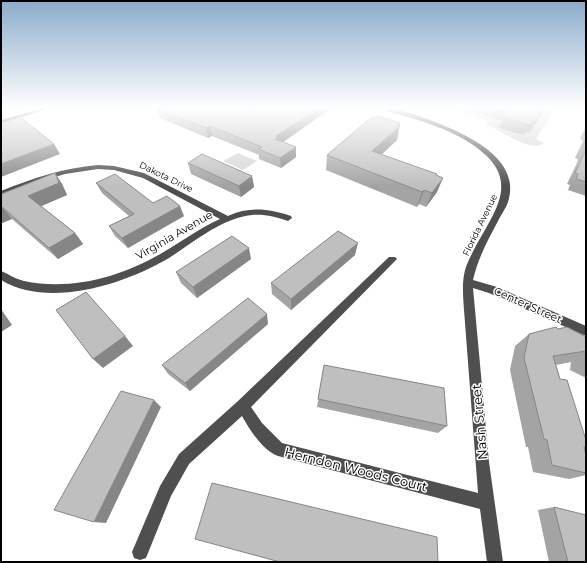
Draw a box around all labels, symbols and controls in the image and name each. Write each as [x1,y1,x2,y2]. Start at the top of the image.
street label: Dakota Drive [138,159,195,195]
street label: Florida Avenue [460,192,500,258]
street label: Virginia Avenue [133,207,215,263]
street label: Center Street [492,284,565,326]
street label: Nash Street [468,383,490,461]
street label: Herndon Woods Court [283,444,429,494]

